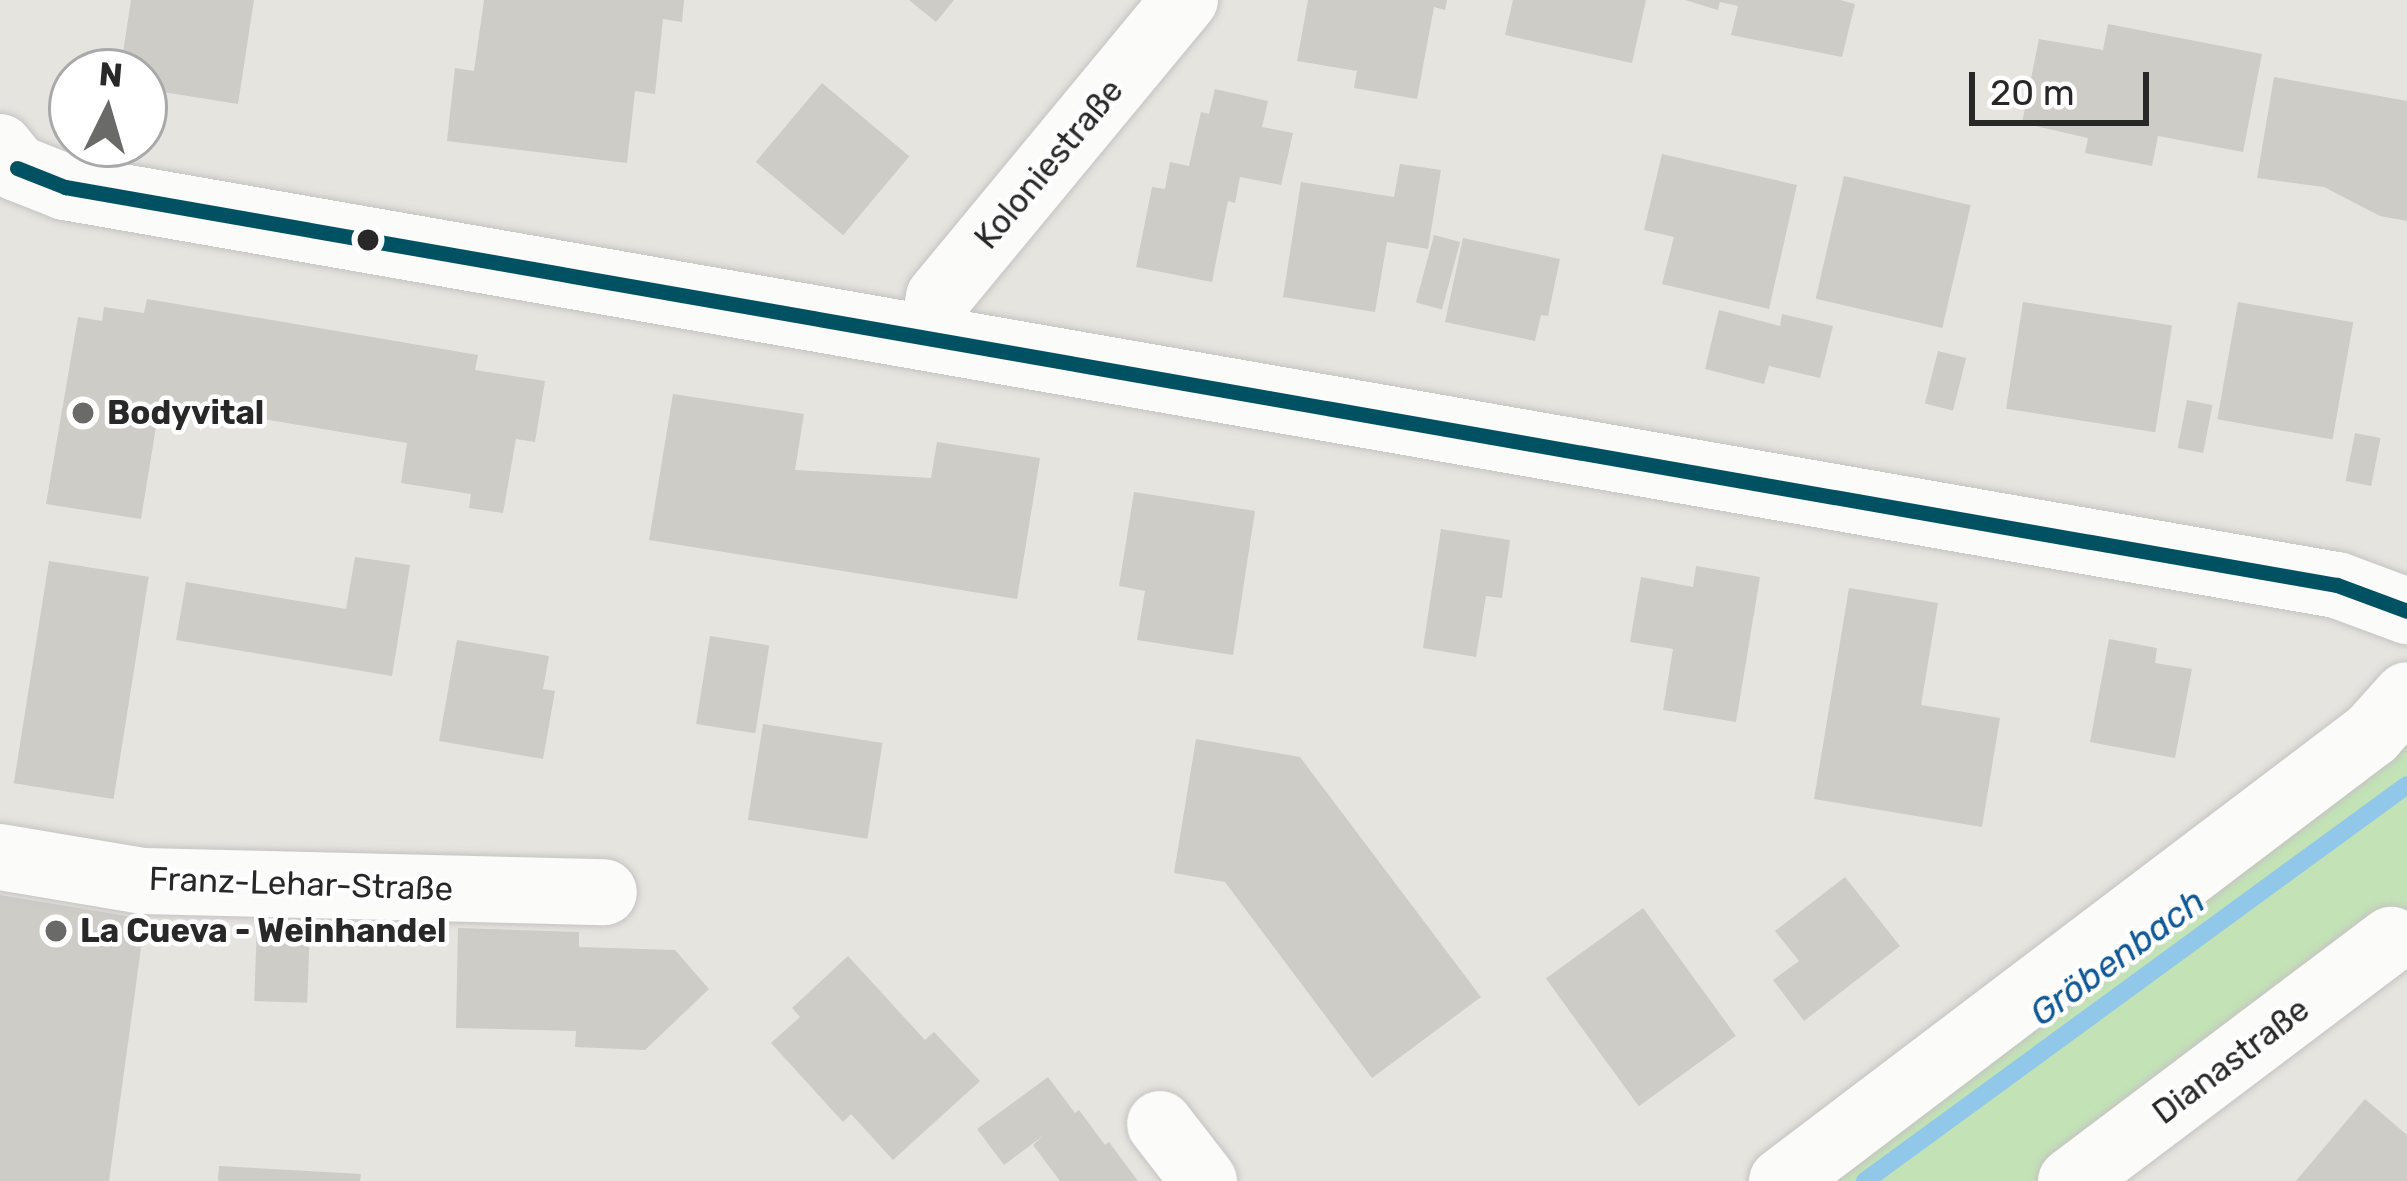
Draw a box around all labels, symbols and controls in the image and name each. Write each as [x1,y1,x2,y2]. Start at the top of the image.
north arrow [48,48,168,168]
scale bar [1975,48,2155,122]
text: N [97,54,124,95]
street label: Koloniestraße [967,71,1131,257]
text: 20 m [1990,71,2075,114]
unlabelled marker [357,229,379,251]
place label: Bodyvital [107,393,264,433]
marker: Bodyvital [70,400,96,426]
street label: Franz-Lehar-Straße [148,859,454,909]
water label: Gröbenbach [2021,879,2213,1035]
place label: La Cueva - Weinhandel [80,911,447,951]
marker: La Cueva - Weinhandel [43,918,69,944]
street label: Dianastraße [2145,989,2317,1133]

